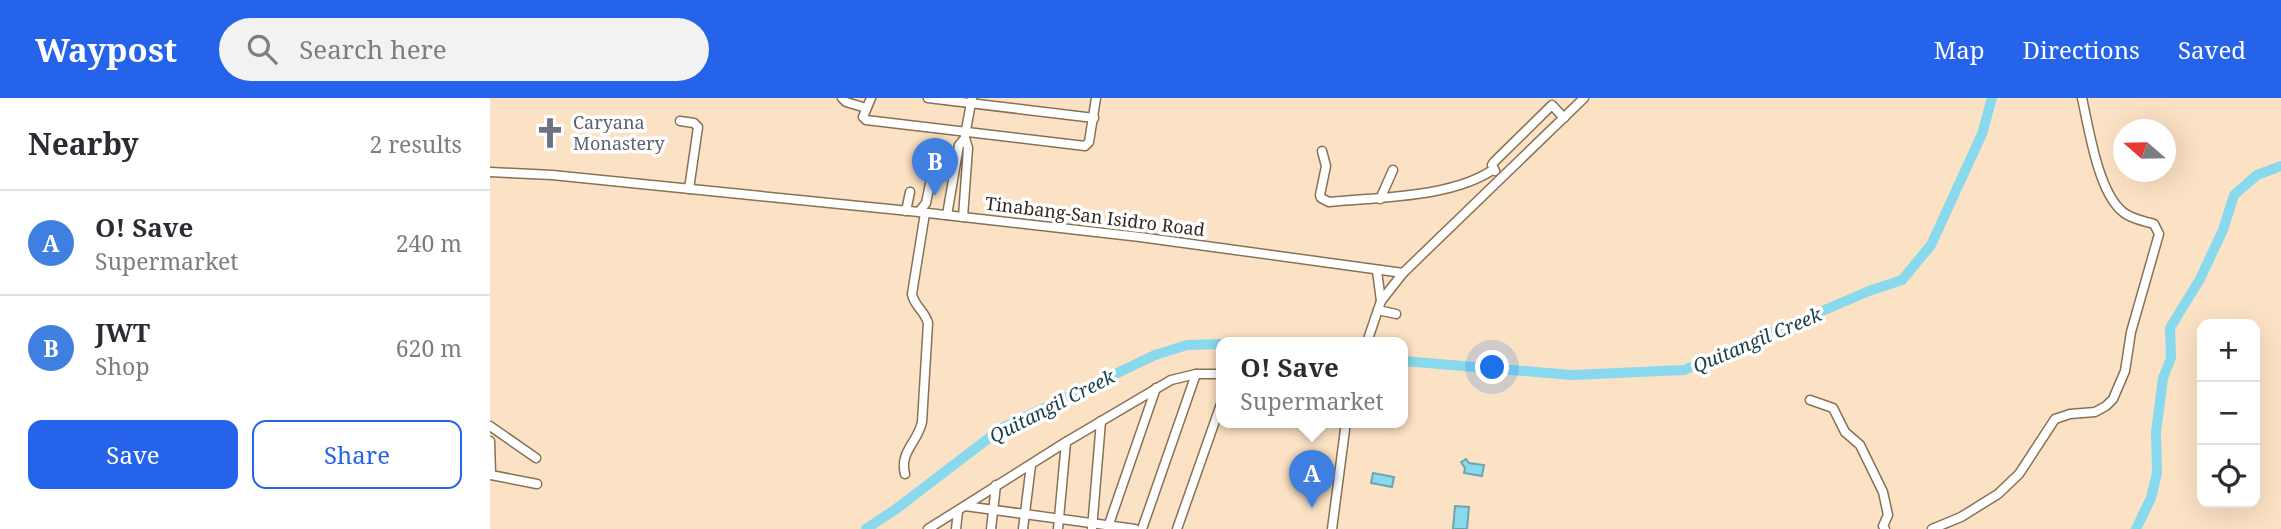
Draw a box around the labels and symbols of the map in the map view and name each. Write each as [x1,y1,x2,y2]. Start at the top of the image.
place label: Caryana Monastery [573,110,666,155]
church icon: Caryana Monastery [533,116,567,150]
north arrow [2113,119,2176,182]
pin: B [912,138,958,196]
street label: Tinabang-San Isidro Road [984,191,1206,241]
water label: Quitangil Creek [1689,301,1827,379]
your location [1475,350,1509,384]
water label: Quitangil Creek [985,363,1120,449]
pin: A [1289,450,1335,508]

